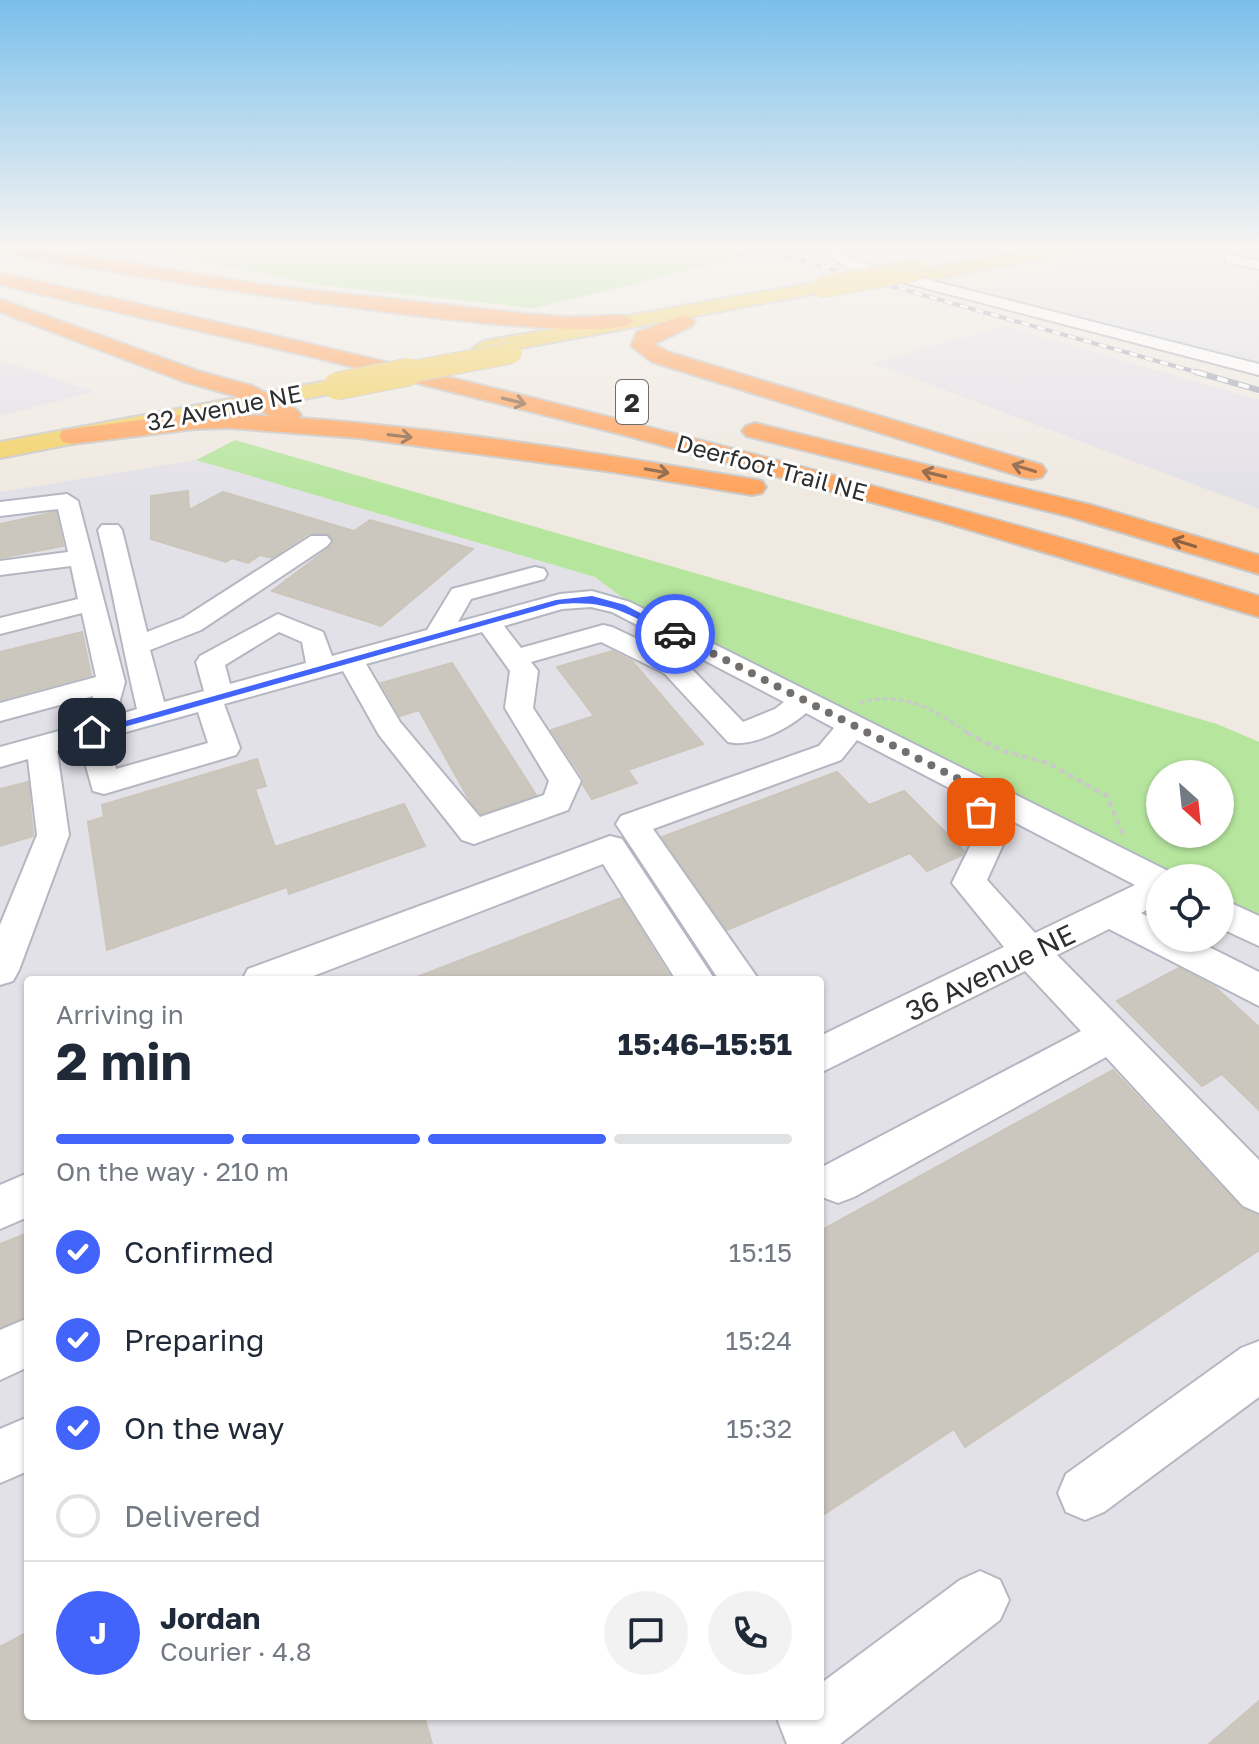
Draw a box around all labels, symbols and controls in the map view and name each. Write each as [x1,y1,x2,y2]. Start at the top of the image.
street label: 32 Avenue NE [144,378,304,436]
road number: 2 [616,380,648,424]
one-way arrow [501,394,527,409]
street label: Deerfoot Trail NE [674,428,870,506]
one-way arrow [387,429,412,444]
one-way arrow [1012,460,1038,475]
one-way arrow [644,465,670,480]
one-way arrow [921,465,947,480]
one-way arrow [1172,535,1198,550]
courier [635,594,715,674]
icon: car [653,612,697,656]
pin [58,698,126,766]
icon: home [70,710,114,754]
north arrow [1146,760,1234,848]
map controls [1146,760,1234,952]
pin [947,778,1015,846]
icon: bag [959,790,1003,834]
button: locate [1146,864,1234,952]
street label: 36 Avenue NE [900,917,1080,1027]
text: Arriving in [56,999,184,1030]
text: 15:46–15:51 [618,1026,792,1062]
text: 2 min [56,1029,192,1091]
text: On the way · 210 m [56,1156,289,1187]
icon: check [56,1230,100,1274]
text: Confirmed [124,1234,274,1270]
text: 15:15 [729,1237,792,1268]
icon: check [56,1318,100,1362]
text: Preparing [124,1322,265,1358]
text: 15:24 [726,1325,792,1356]
icon: check [56,1406,100,1450]
text: On the way [124,1410,284,1446]
text: 15:32 [726,1413,792,1444]
text: Delivered [124,1498,261,1534]
button: chat [604,1591,688,1675]
button: phone [708,1591,792,1675]
text: Jordan [160,1600,260,1636]
text: J [89,1615,107,1651]
text: Courier · 4.8 [160,1636,312,1667]

